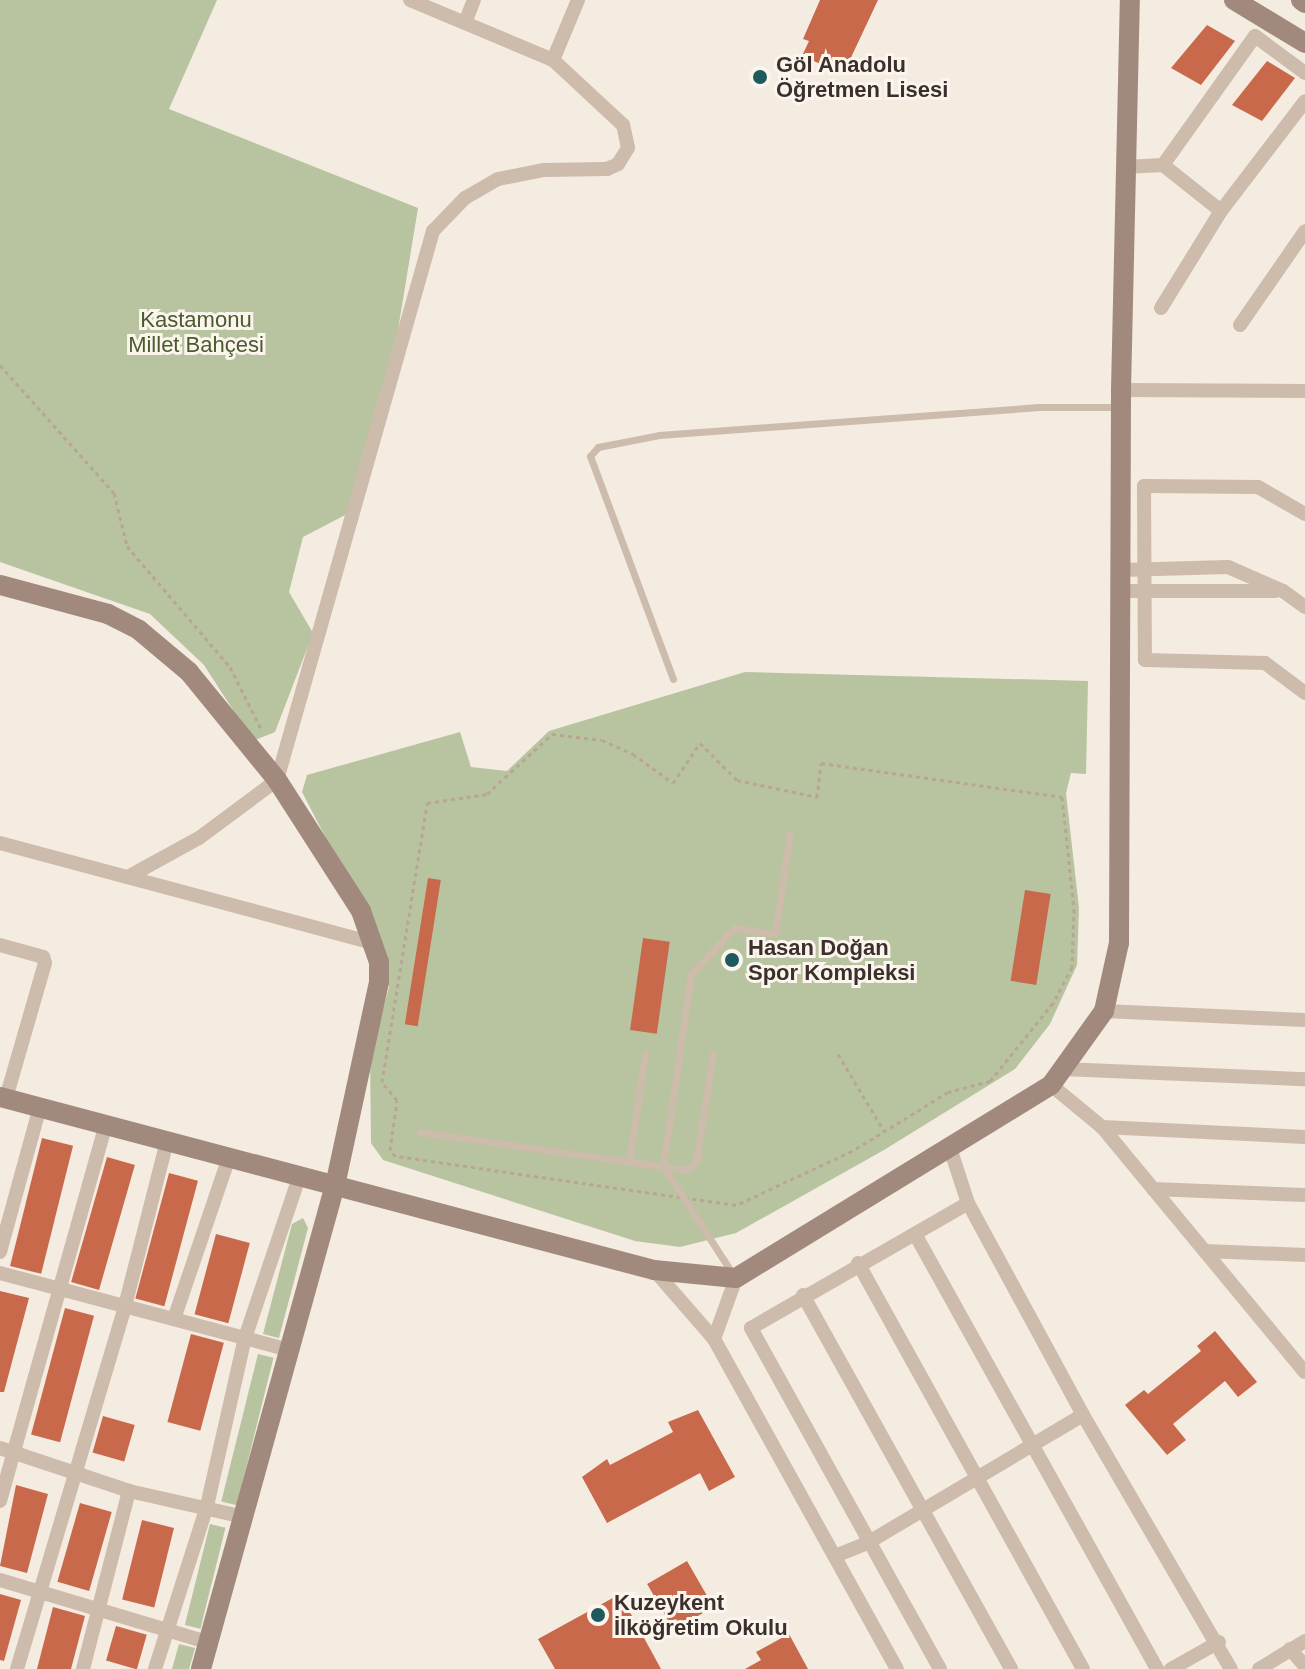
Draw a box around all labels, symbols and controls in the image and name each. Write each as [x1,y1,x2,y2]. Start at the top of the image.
place label: Göl Anadolu Öğretmen Lisesi [776,51,948,102]
marker: Göl Anadolu Öğretmen Lisesi [751,68,769,86]
park label: Kastamonu Millet Bahçesi [128,306,264,358]
place label: Hasan Doğan Spor Kompleksi [748,934,915,986]
marker: Hasan Doğan Spor Kompleksi [723,951,741,969]
place label: Kuzeykent İlköğretim Okulu [614,1589,788,1640]
marker: Kuzeykent İlköğretim Okulu [589,1606,607,1624]

